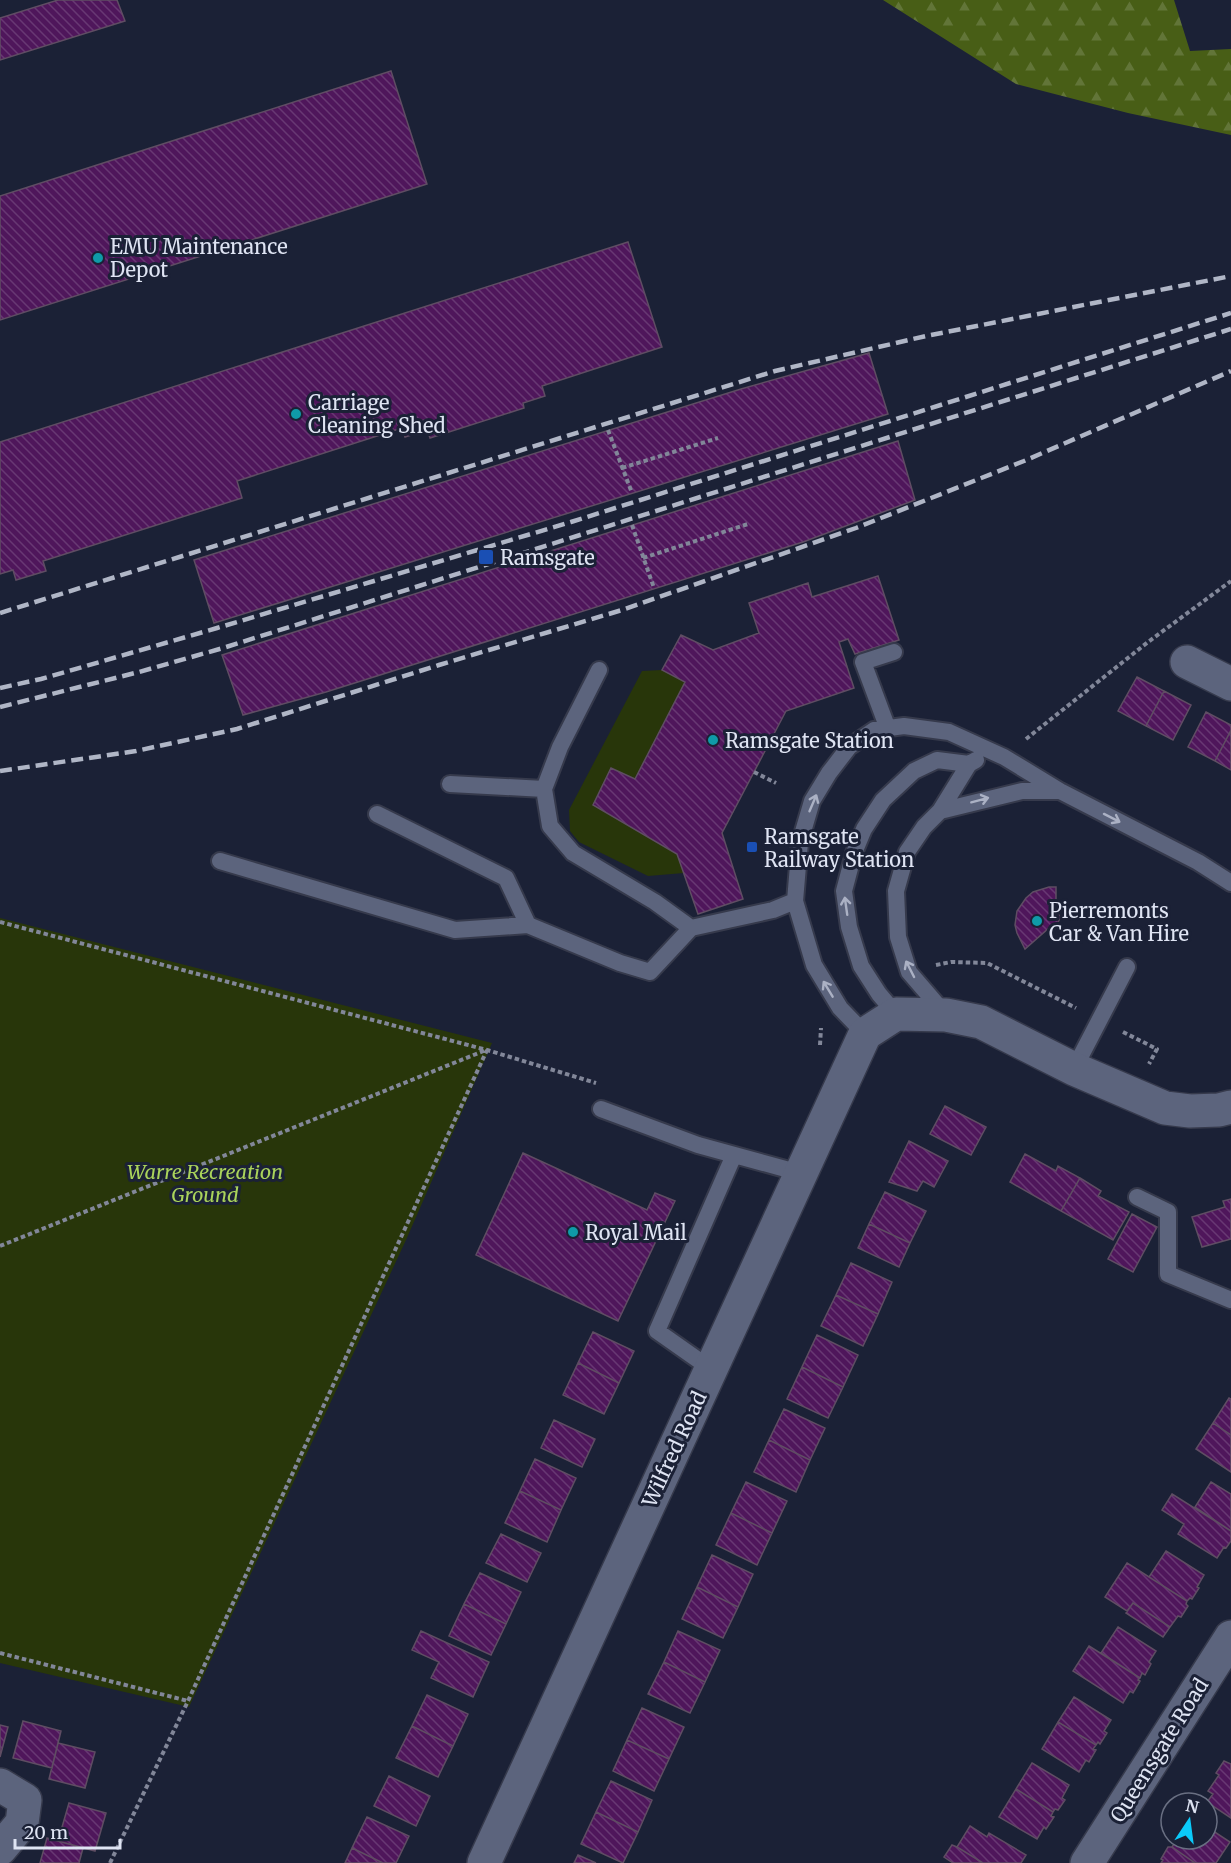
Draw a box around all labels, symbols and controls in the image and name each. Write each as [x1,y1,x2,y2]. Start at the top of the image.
place label: EMU Maintenance Depot [110,234,288,282]
marker: EMU Maintenance Depot [91,251,105,265]
place label: Carriage Cleaning Shed [308,390,446,438]
marker: Carriage Cleaning Shed [289,407,303,421]
place label: Ramsgate [500,545,595,570]
marker: Ramsgate [477,548,495,566]
place label: Ramsgate Station [725,728,894,753]
marker: Ramsgate Station [706,733,720,747]
one-way arrow [808,794,819,812]
one-way arrow [970,794,989,805]
one-way arrow [1103,812,1120,824]
place label: Ramsgate Railway Station [764,824,914,872]
marker: Ramsgate Railway Station [745,840,759,854]
one-way arrow [841,897,852,917]
place label: Pierremonts Car & Van Hire [1049,898,1189,946]
marker: Pierremonts Car & Van Hire [1030,914,1044,928]
one-way arrow [904,961,916,978]
one-way arrow [822,981,834,998]
park label: Warre Recreation Ground [127,1159,283,1207]
place label: Royal Mail [585,1220,687,1245]
marker: Royal Mail [566,1225,580,1239]
street label: Wilfred Road [636,1387,712,1512]
street label: Queensgate Road [1105,1673,1213,1827]
north arrow [1159,1791,1219,1851]
text: N [1184,1795,1201,1818]
scale bar [15,1812,120,1850]
text: 20 m [24,1821,68,1844]

